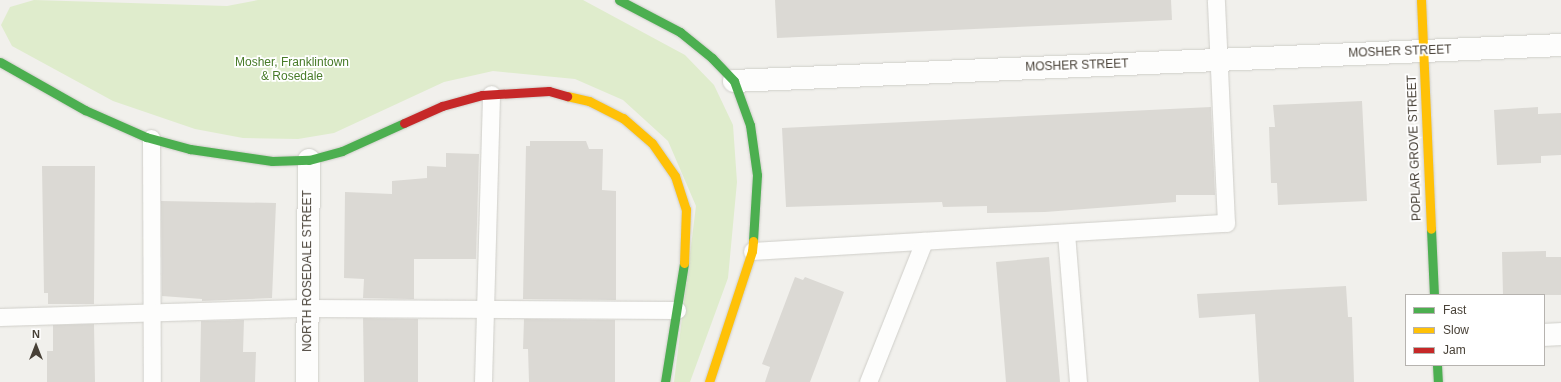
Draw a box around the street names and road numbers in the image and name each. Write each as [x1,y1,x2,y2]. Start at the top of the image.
street label: MOSHER STREET [1348,43,1452,61]
street label: MOSHER STREET [1025,57,1129,75]
street label: POPLAR GROVE STREET [1405,75,1425,221]
street label: NORTH ROSEDALE STREET [301,190,315,352]

